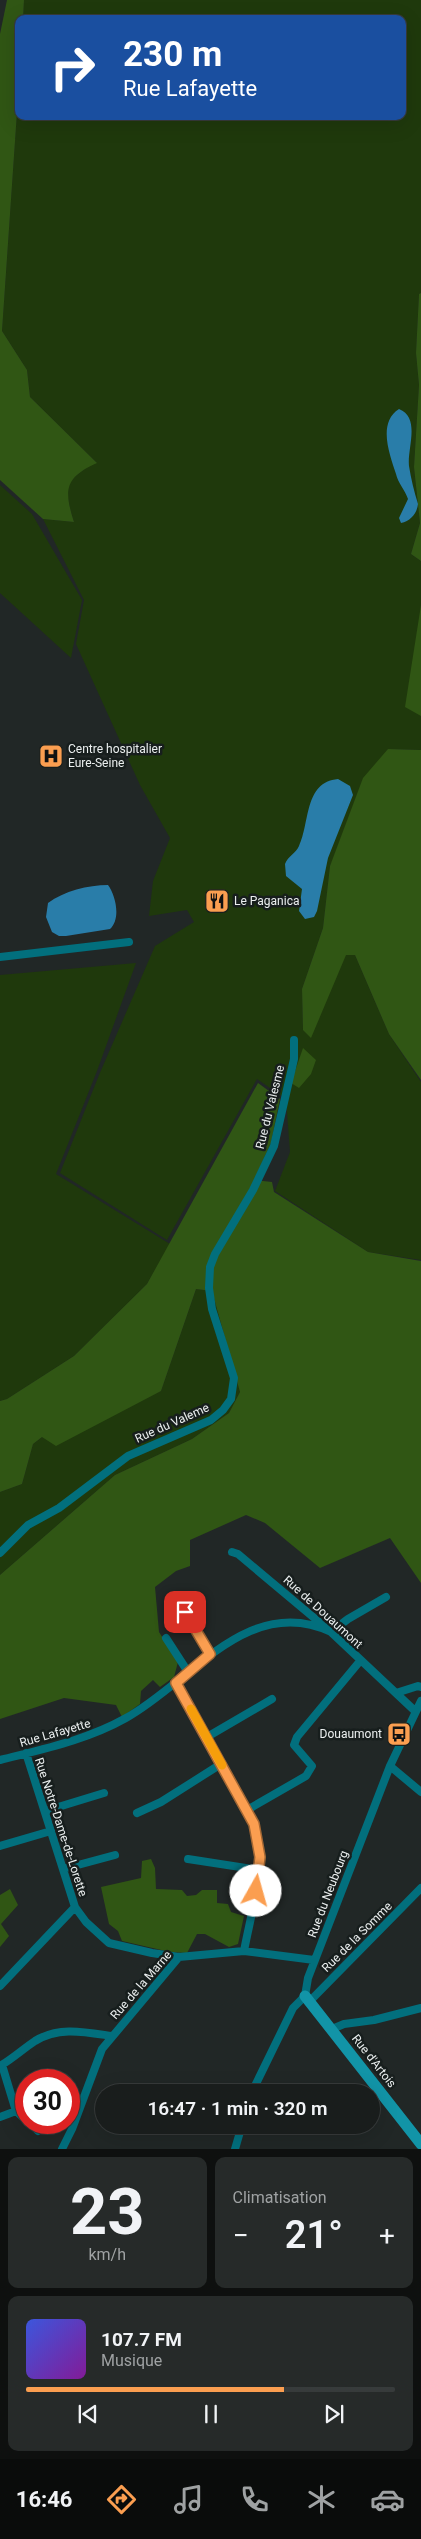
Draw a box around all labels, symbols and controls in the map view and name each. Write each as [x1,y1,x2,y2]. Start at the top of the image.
text: 230 m [123,34,222,75]
icon: right [40,35,105,100]
text: Rue Lafayette [123,76,257,101]
place label: Centre hospitalier Eure-Seine [68,742,162,770]
hospital icon: Centre hospitalier Eure-Seine [38,743,64,769]
restaurant icon: Le Paganica [204,888,230,914]
place label: Le Paganica [234,894,299,908]
street label: Rue du Valesme [253,1064,287,1150]
street label: Rue du Valeme [133,1400,211,1446]
street label: Rue de Douaumont [280,1573,366,1651]
pin [164,1591,206,1633]
icon: arrive [171,1598,199,1626]
street label: Rue Lafayette [18,1716,92,1750]
bus stop icon: Douaumont [386,1721,412,1747]
place label: Douaumont [320,1727,382,1741]
street label: Rue Notre-Dame-de-Lorette [32,1756,90,1898]
street label: Rue du Neubourg [305,1848,351,1940]
position arrow [229,1864,281,1916]
street label: Rue de la Somme [319,1899,395,1975]
street label: Rue de la Marne [108,1948,174,2022]
street label: Rue d'Artois [349,2032,399,2090]
speed limit sign: 30 [15,2069,80,2134]
text: 16:47 · 1 min · 320 m [147,2097,328,2120]
text: 23 [70,2174,145,2250]
text: Climatisation [233,2188,327,2207]
text: 21° [285,2213,343,2257]
text: − [233,2219,249,2252]
text: + [379,2219,395,2252]
text: km/h [88,2245,126,2264]
text: 107.7 FM [101,2328,182,2351]
text: Musique [101,2351,162,2370]
icon: previous [74,2400,102,2428]
icon: pause [197,2400,225,2428]
icon: next [320,2400,348,2428]
icon: directions [104,2482,139,2517]
icon: music [171,2482,206,2517]
icon: phone [237,2482,272,2517]
icon: climate [304,2482,339,2517]
icon: car [370,2482,405,2517]
text: 16:46 [16,2487,72,2512]

